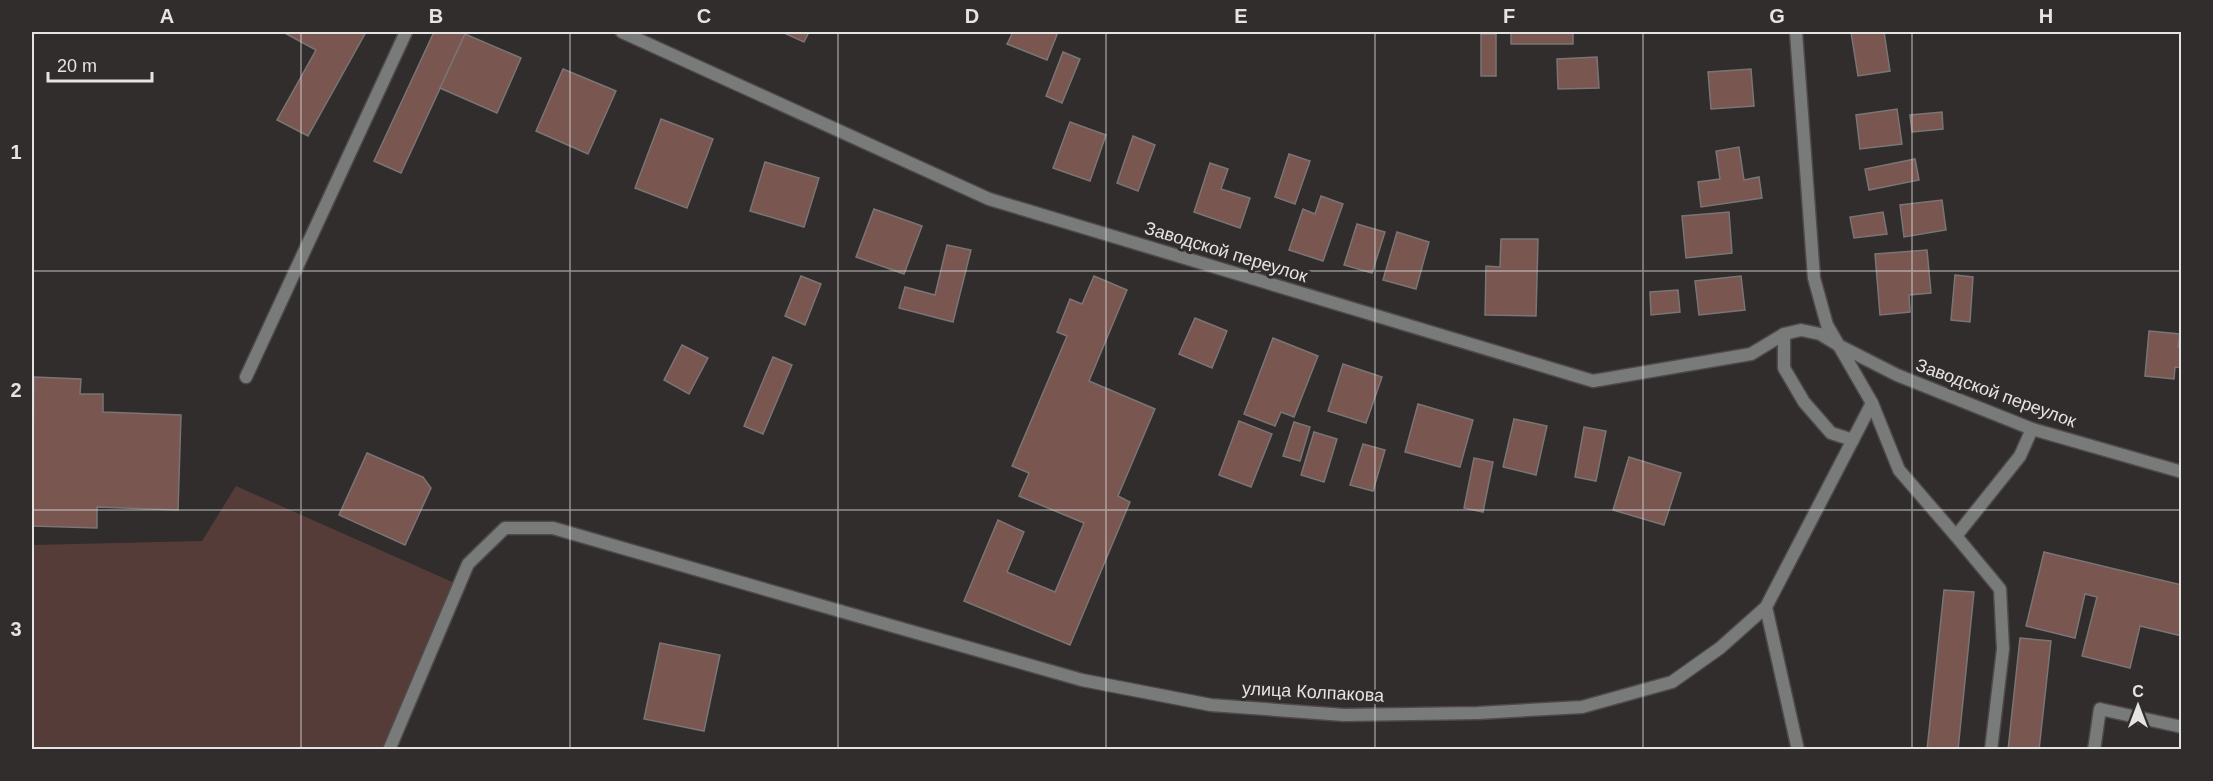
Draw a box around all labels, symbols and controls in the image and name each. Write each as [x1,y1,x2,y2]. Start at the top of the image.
text: A [160,5,174,27]
text: B [429,5,443,27]
text: C [697,5,711,27]
text: D [965,5,979,27]
text: E [1234,5,1248,27]
text: F [1503,5,1515,27]
text: G [1769,5,1785,27]
text: H [2039,5,2053,27]
scale bar [48,45,152,83]
text: 20 m [57,56,97,76]
text: 1 [10,141,22,163]
street label: Заводской переулок [1142,218,1310,286]
street label: Заводской переулок [1913,355,2079,431]
text: 2 [10,379,22,401]
text: 3 [10,618,22,640]
north arrow [2108,676,2168,736]
street label: улица Колпакова [1241,678,1386,706]
text: С [2132,683,2144,700]

